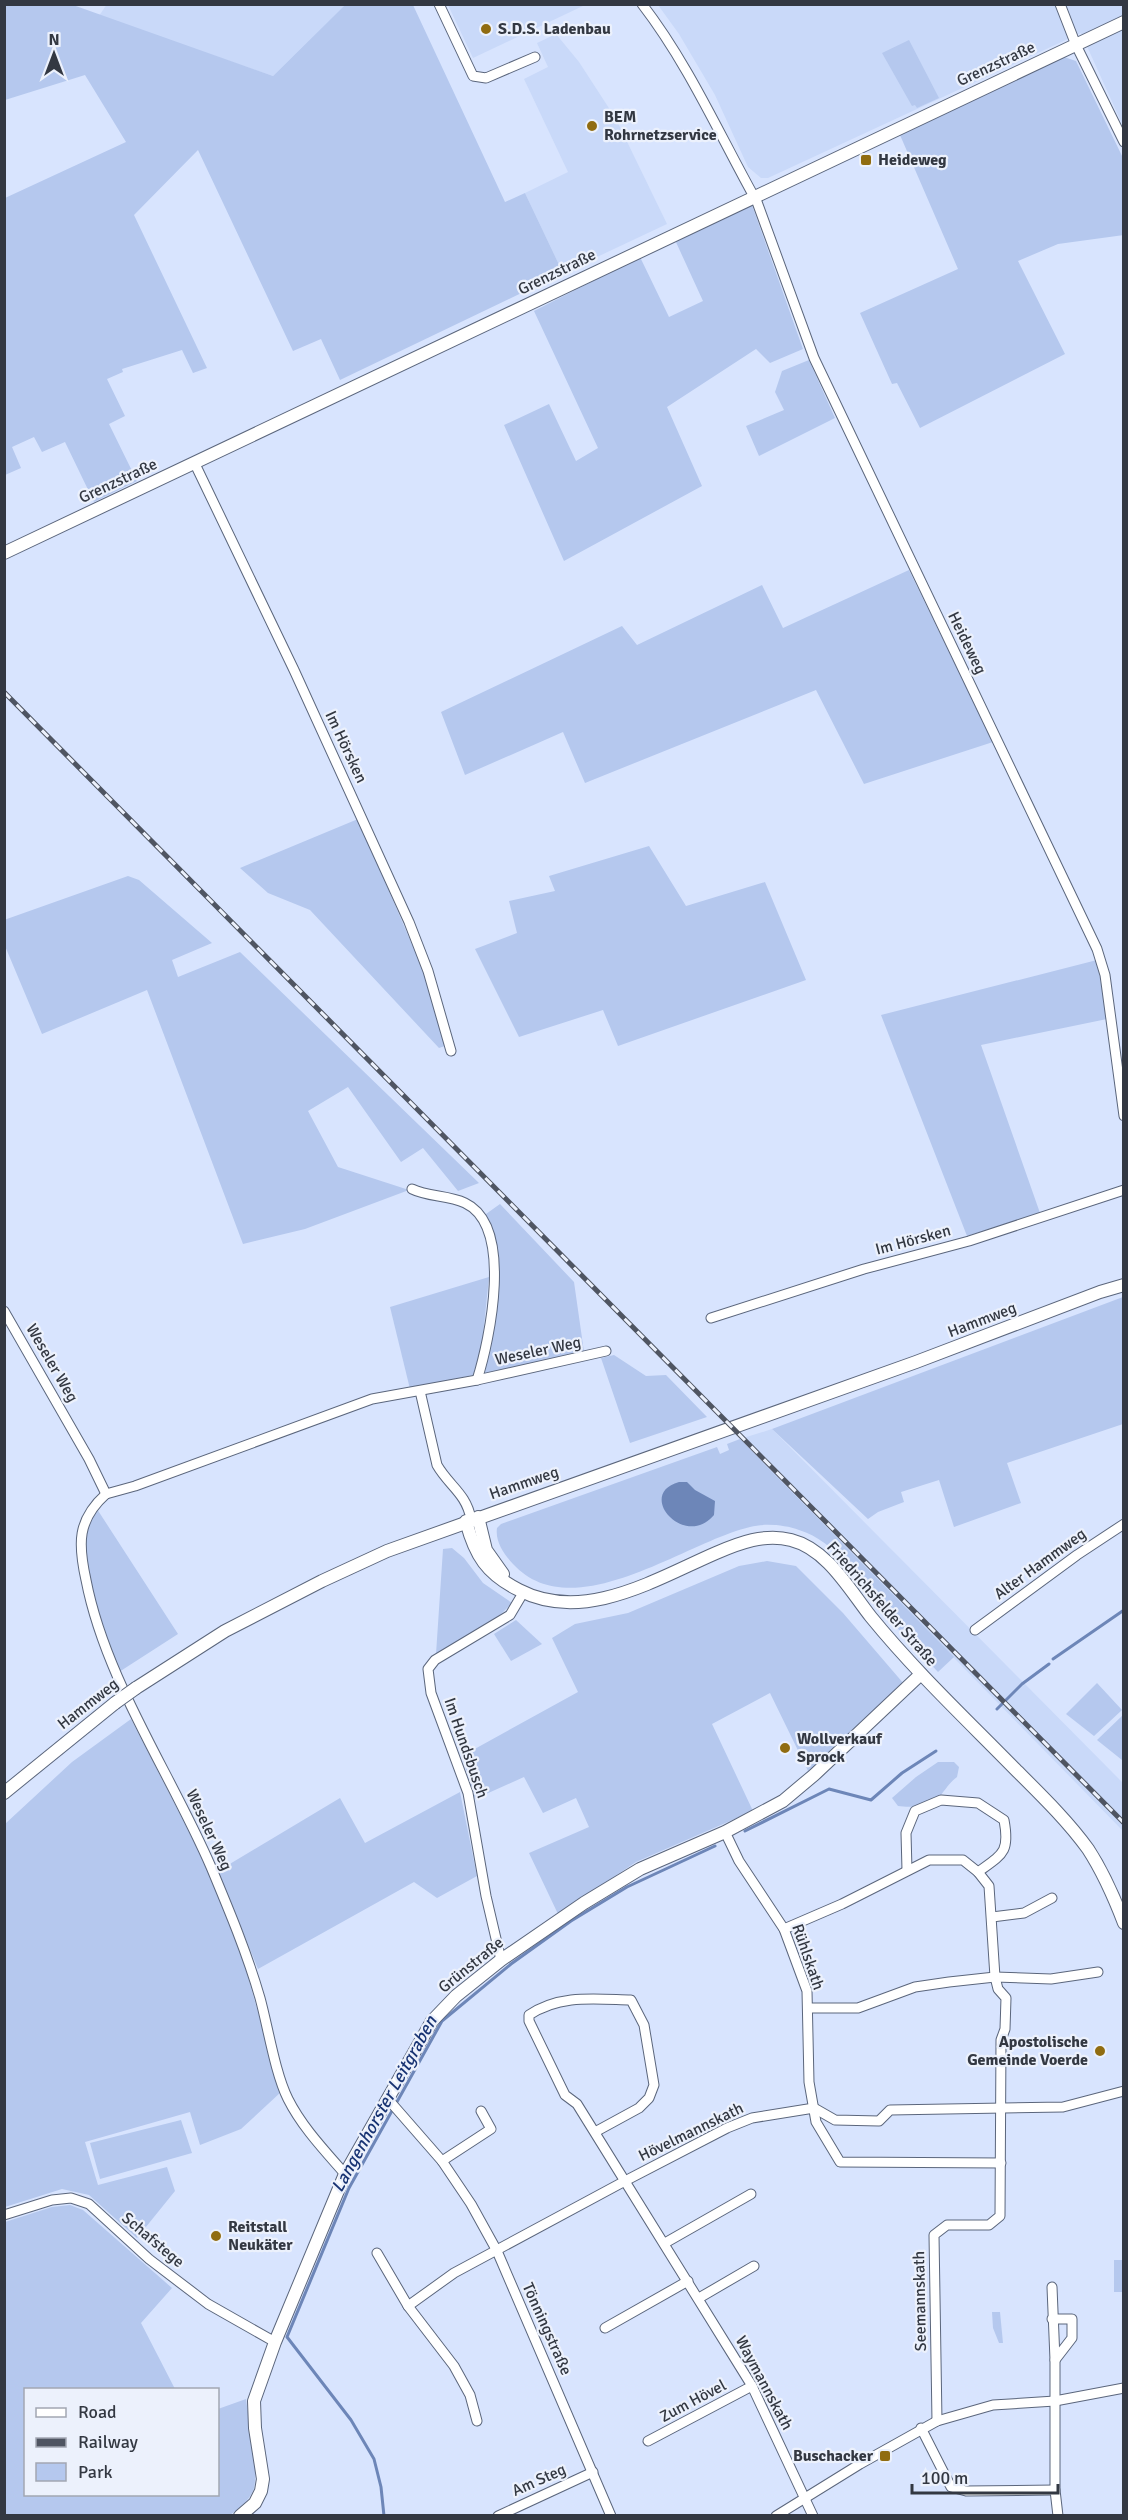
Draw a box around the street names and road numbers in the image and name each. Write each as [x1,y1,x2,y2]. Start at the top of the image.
street label: Grenzstraße [954,37,1038,91]
street label: Grenzstraße [515,245,599,299]
street label: Grenzstraße [76,454,160,508]
street label: Heideweg [943,608,991,678]
street label: Im Hörsken [321,708,371,786]
street label: Im Hörsken [873,1220,953,1260]
street label: Hammweg [945,1298,1019,1342]
street label: Weseler Weg [21,1320,83,1406]
street label: Weseler Weg [493,1332,583,1370]
street label: Hammweg [487,1462,561,1504]
street label: Alter Hammweg [990,1524,1090,1604]
street label: Friedrichsfelder Straße [822,1537,942,1671]
street label: Hammweg [53,1674,123,1734]
street label: Im Hundsbusch [439,1695,493,1801]
street label: Weseler Weg [181,1786,237,1874]
street label: Rühlskath [787,1921,829,1993]
street label: Grünstraße [434,1933,508,1997]
street label: Hövelmannskath [635,2098,747,2166]
street label: Schafstege [118,2208,188,2272]
street label: Seemannskath [909,2251,931,2351]
street label: Tönningstraße [518,2280,576,2378]
street label: Waymannskath [731,2332,797,2434]
street label: Zum Hövel [656,2375,730,2427]
street label: Am Steg [509,2459,569,2501]

